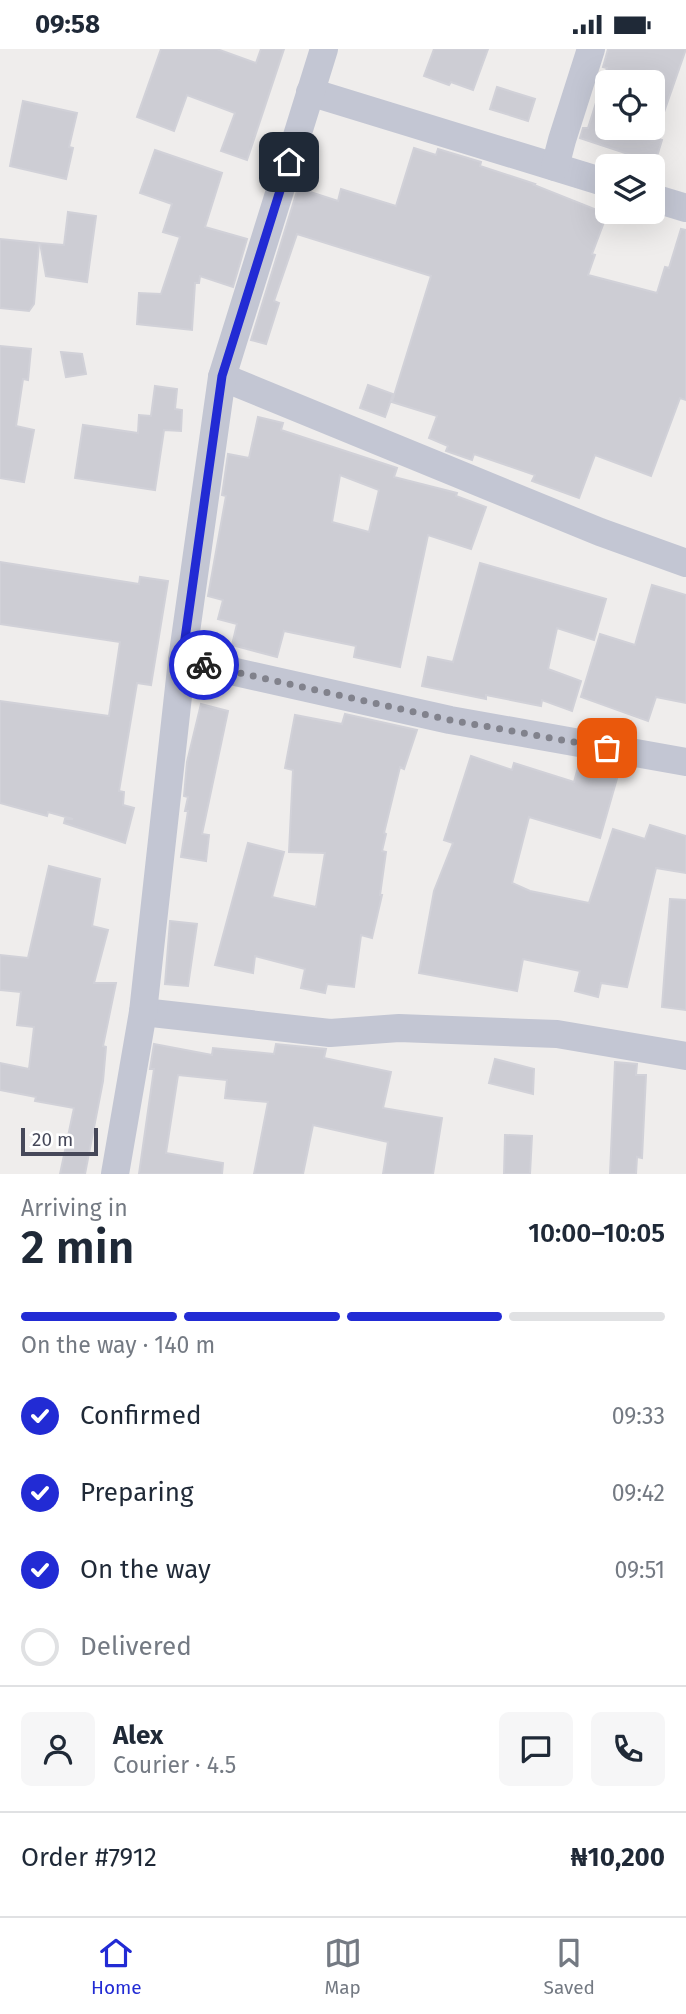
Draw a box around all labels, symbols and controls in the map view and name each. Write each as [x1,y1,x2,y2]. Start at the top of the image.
text: 09:58 [35,9,100,40]
map controls [595,70,665,224]
button: locate [595,70,665,140]
pin [259,132,319,192]
icon: home [270,143,308,181]
button: layers [595,154,665,224]
courier [169,630,239,700]
icon: bike [185,646,223,684]
pin [577,718,637,778]
icon: bag [588,729,626,767]
scale bar [21,1125,98,1157]
text: 20 m [32,1128,73,1151]
text: Arriving in [21,1194,128,1222]
text: 10:00–10:05 [528,1218,665,1249]
text: 2 min [21,1220,134,1275]
text: On the way · 140 m [21,1331,215,1359]
icon: check [21,1397,59,1435]
text: Confirmed [80,1400,201,1431]
text: 09:33 [612,1402,665,1430]
icon: check [21,1474,59,1512]
text: Preparing [80,1477,193,1508]
text: 09:42 [612,1479,665,1507]
icon: check [21,1551,59,1589]
text: On the way [80,1554,211,1585]
text: 09:51 [614,1556,665,1584]
text: Delivered [80,1631,192,1662]
button: person [21,1712,95,1786]
button: chat [499,1712,573,1786]
button: phone [591,1712,665,1786]
text: Alex [113,1720,163,1751]
text: Courier · 4.5 [113,1751,236,1779]
text: Order #7912 [21,1842,157,1873]
text: ₦10,200 [571,1842,665,1873]
tab: Home [91,1934,142,1999]
tab: Map [324,1934,362,1999]
tab: Saved [544,1934,595,1999]

